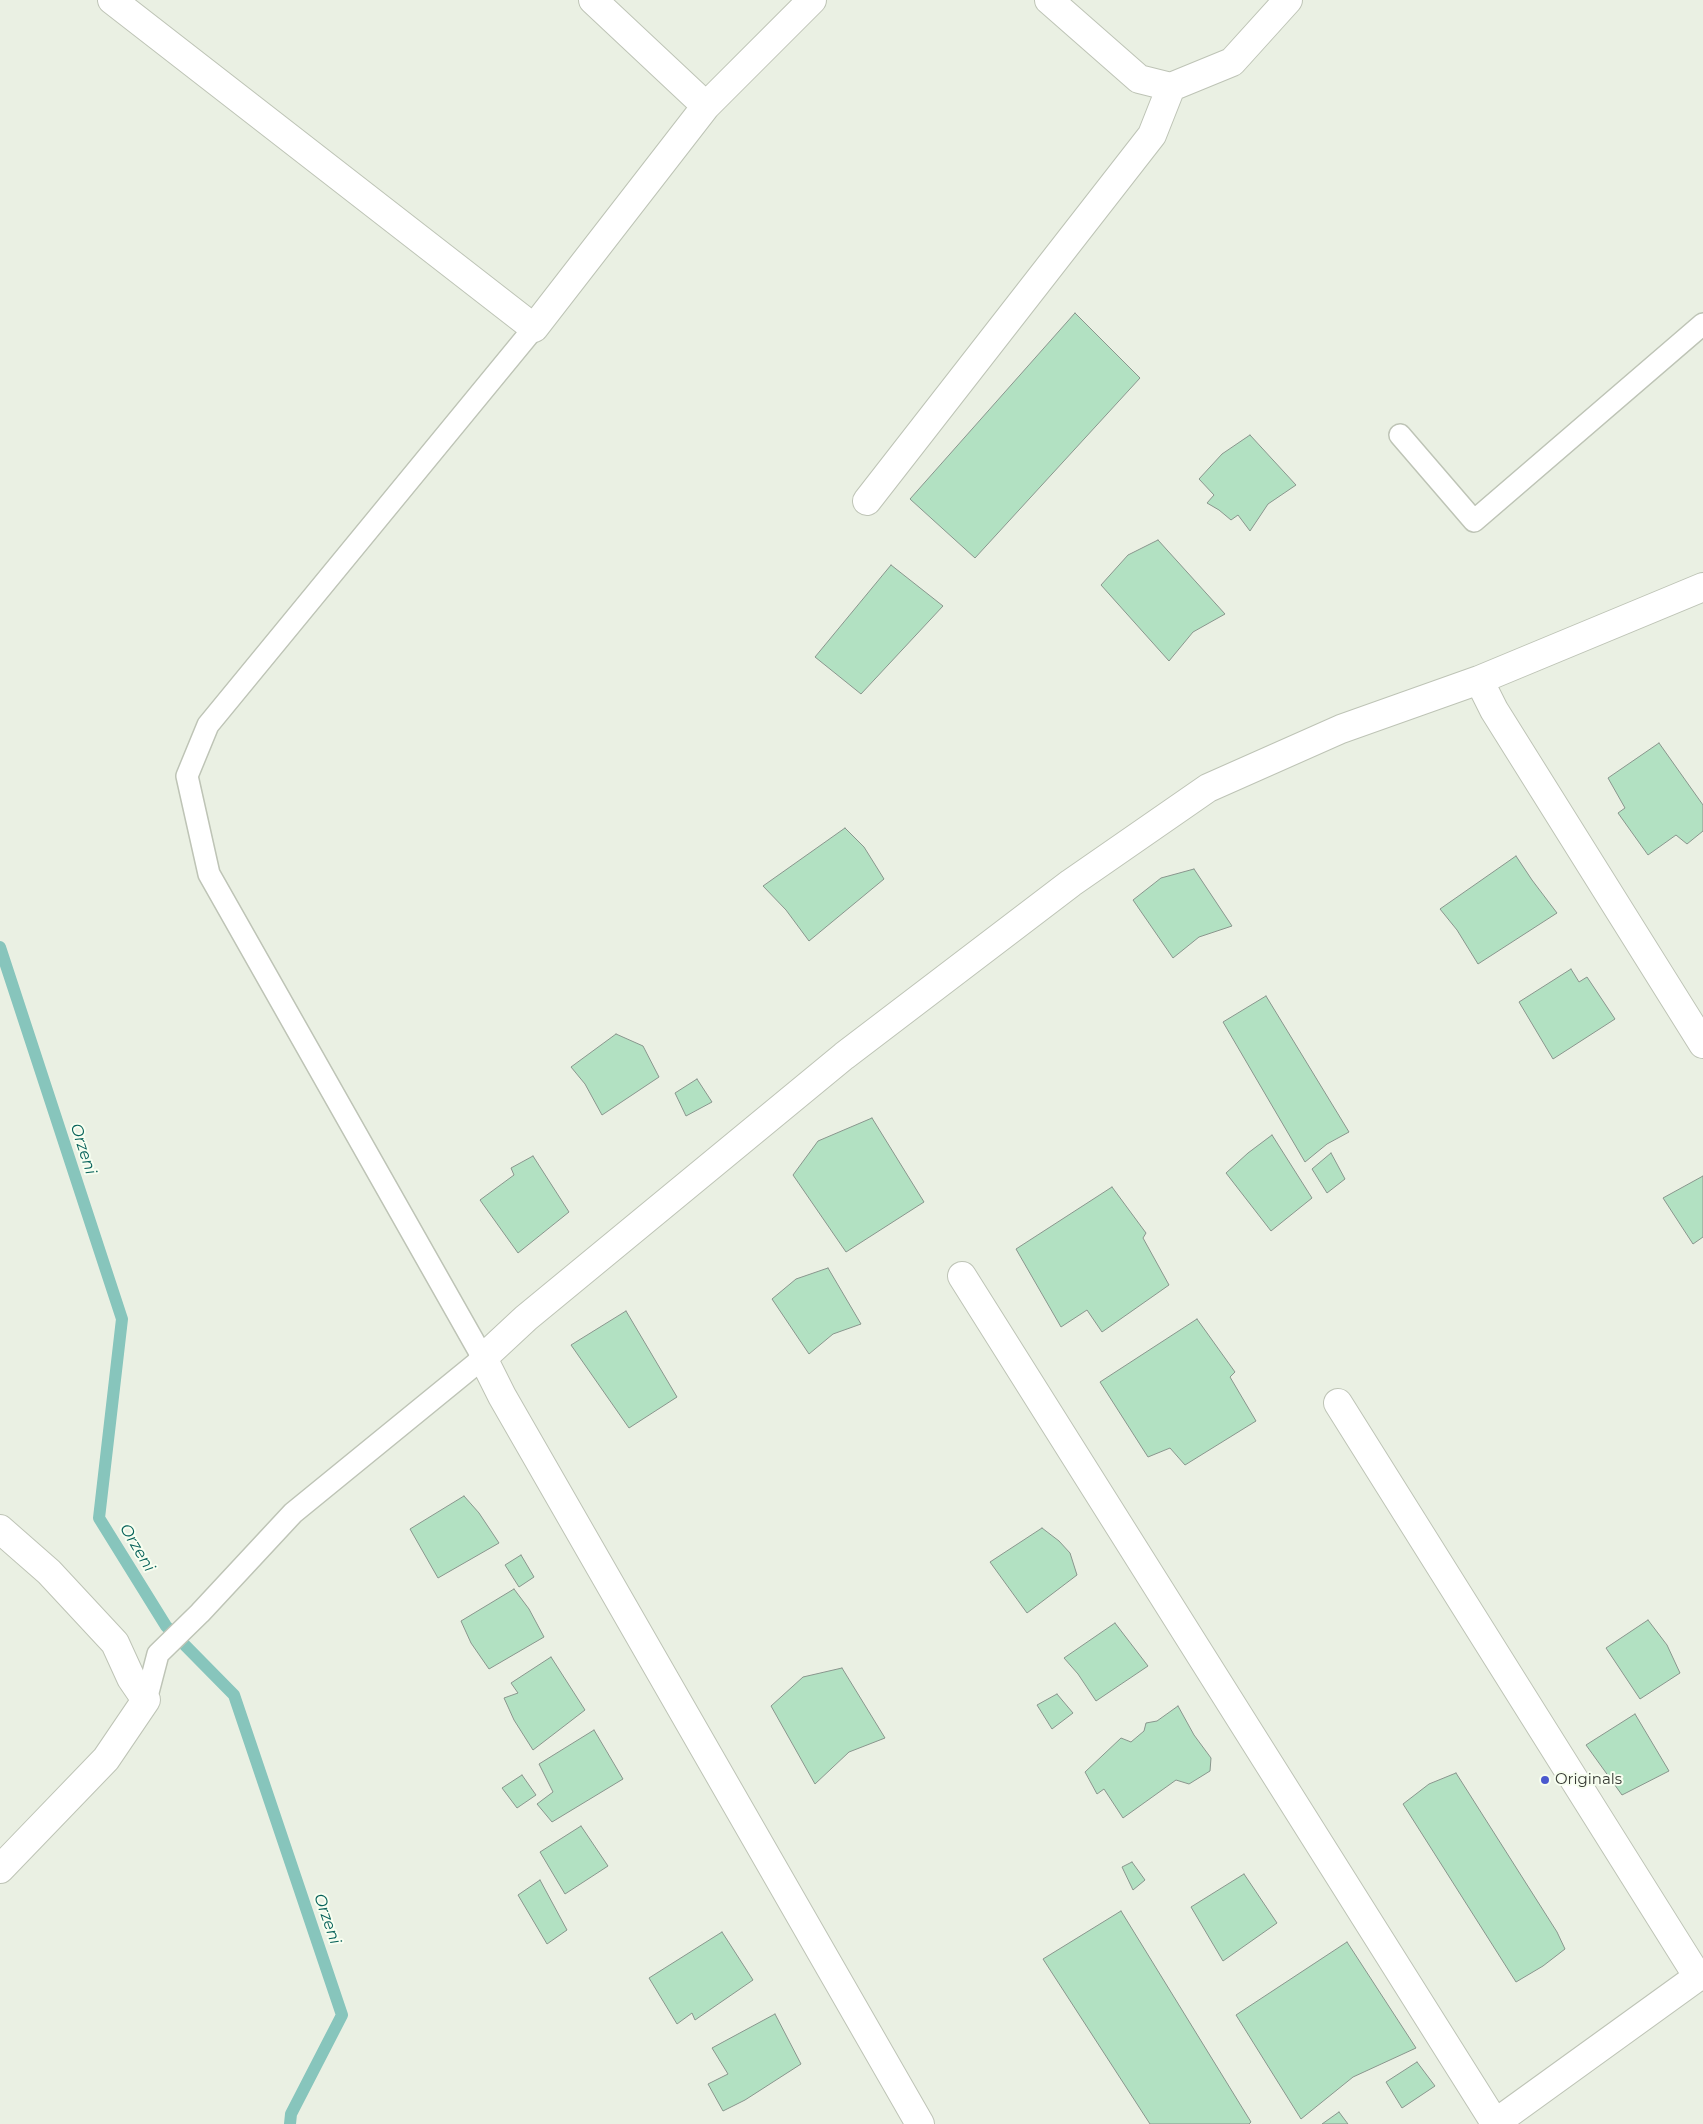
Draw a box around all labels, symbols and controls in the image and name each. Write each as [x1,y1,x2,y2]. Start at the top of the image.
water label: Orzeni [66,1121,100,1177]
water label: Orzeni [115,1520,159,1576]
place label: Originals [1555,1771,1622,1789]
marker: Originals [1539,1774,1551,1786]
water label: Orzeni [309,1891,345,1947]

